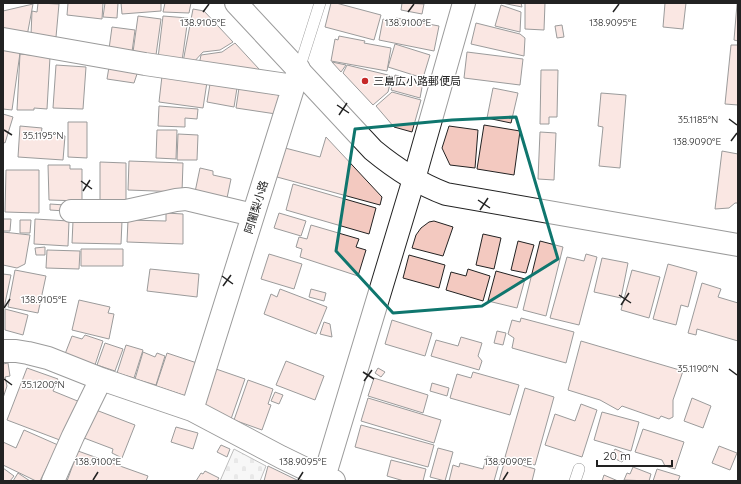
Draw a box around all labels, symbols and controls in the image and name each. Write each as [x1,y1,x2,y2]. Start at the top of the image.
text: 138.9105°E [180,16,226,29]
text: 138.9100°E [385,16,432,29]
text: 138.9095°E [589,16,637,29]
place label: 三島広小路郵便局 [373,74,461,88]
marker: 三島広小路郵便局 [360,76,370,86]
text: 35.1185°N [678,113,718,126]
text: 35.1195°N [23,129,63,142]
text: 138.9090°E [673,135,721,148]
street label: 阿闍梨小路 [241,179,271,235]
text: 138.9105°E [21,293,67,306]
text: 35.1190°N [677,362,719,375]
text: 35.1200°N [21,378,65,391]
scale bar [597,442,672,468]
text: 20 m [603,448,631,463]
text: 138.9100°E [75,455,122,468]
text: 138.9095°E [279,455,327,468]
text: 138.9090°E [484,455,532,468]

